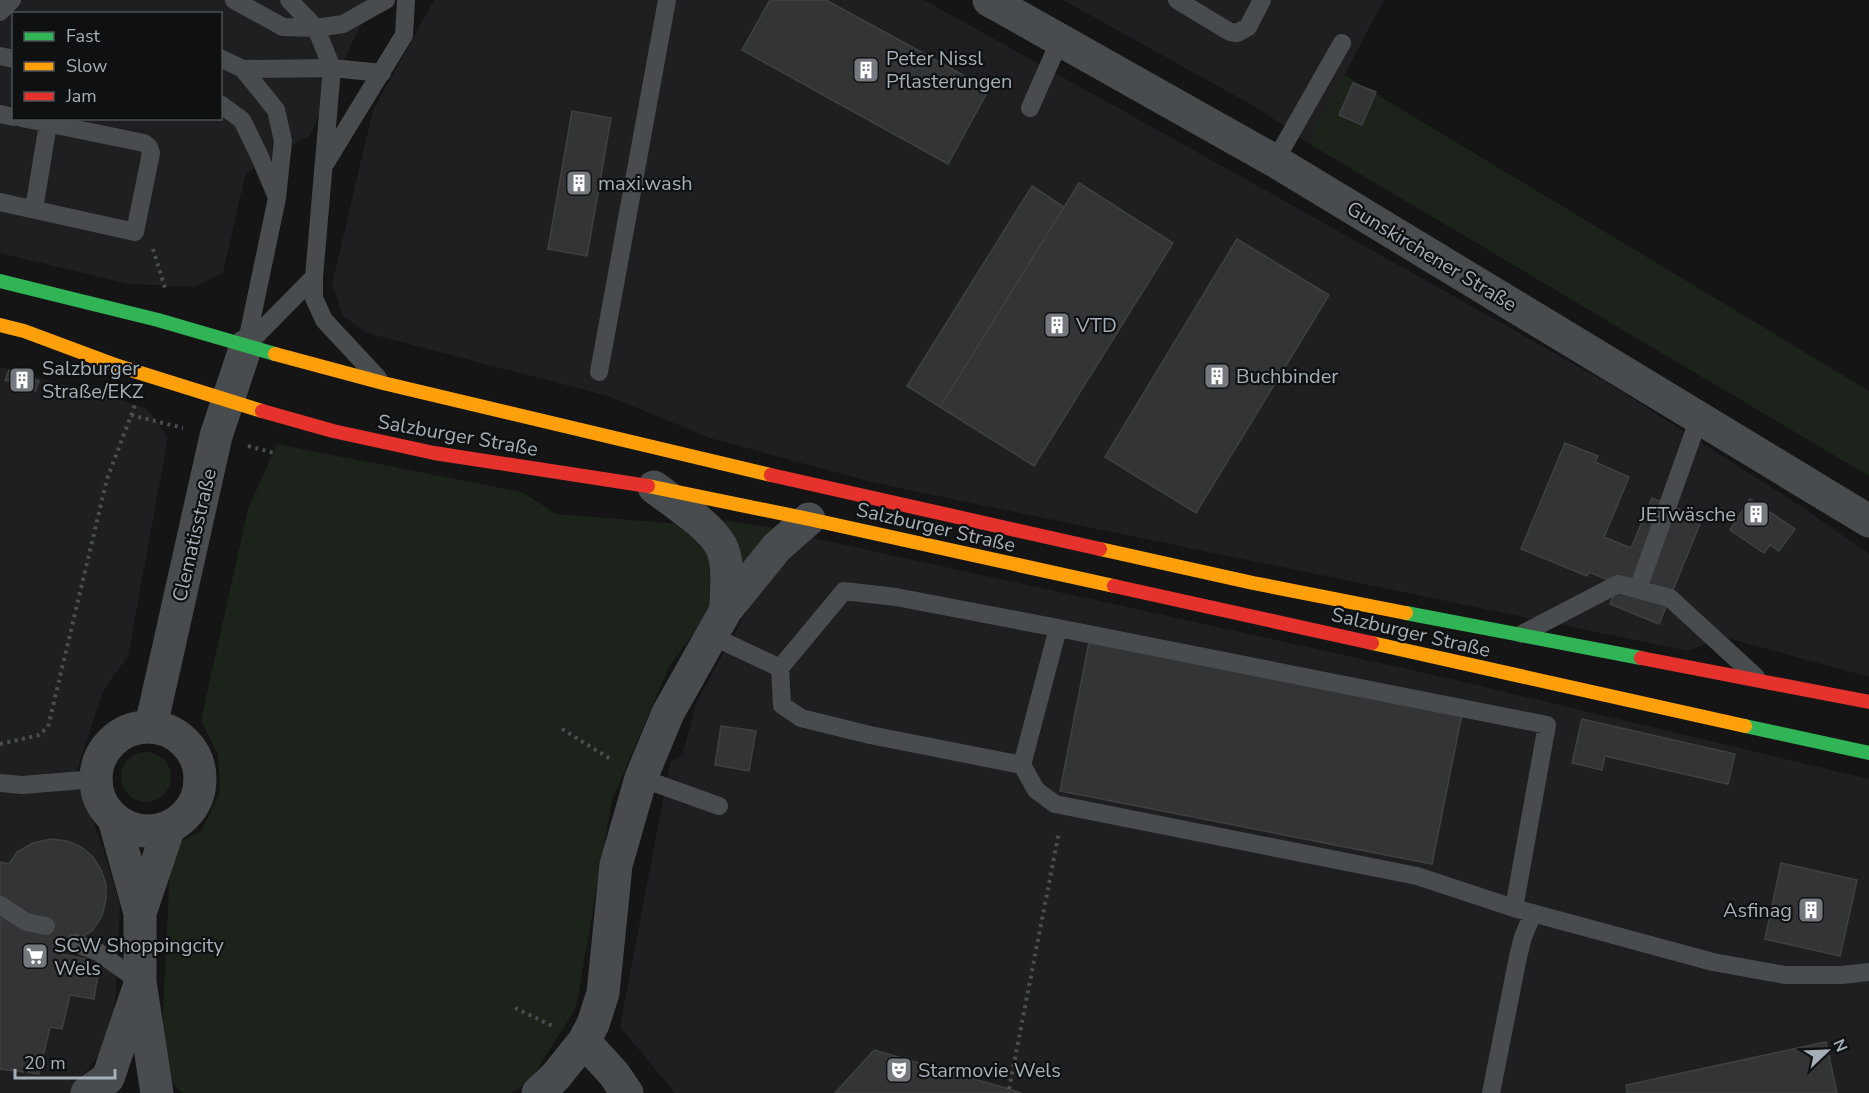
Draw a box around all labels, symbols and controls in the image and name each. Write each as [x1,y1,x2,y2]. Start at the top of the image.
legend [12,12,222,120]
text: Fast [66,24,101,48]
place label: Peter Nissl Pflasterungen [886,45,1012,95]
text: Slow [66,54,107,78]
building icon: Peter Nissl Pflasterungen [851,55,881,85]
text: Jam [65,84,97,108]
building icon: maxi.wash [564,168,594,198]
place label: maxi.wash [598,170,693,197]
street label: Gunskirchener Straße [1342,195,1522,318]
building icon: VTD [1042,310,1072,340]
place label: VTD [1075,312,1117,339]
place label: Salzburger Straße/EKZ [42,355,144,405]
building icon: Buchbinder [1202,361,1232,391]
place label: Buchbinder [1236,363,1338,390]
building icon: Salzburger Straße/EKZ [7,365,37,395]
street label: Salzburger Straße [376,408,540,463]
street label: Clematisstraße [166,466,223,604]
street label: Salzburger Straße [854,496,1018,559]
building icon: JETwäsche [1741,499,1771,529]
place label: JETwäsche [1638,501,1736,528]
street label: Salzburger Straße [1329,601,1493,664]
building icon: Asfinag [1796,895,1826,925]
place label: Asfinag [1723,897,1792,924]
place label: SCW Shoppingcity Wels [54,932,224,982]
supermarket icon: SCW Shoppingcity Wels [20,941,50,971]
north arrow [1797,1021,1857,1081]
text: N [1827,1036,1852,1055]
scale bar [15,1042,116,1080]
text: 20 m [24,1051,66,1075]
theatre icon: Starmovie Wels [884,1055,914,1085]
place label: Starmovie Wels [918,1057,1061,1084]

